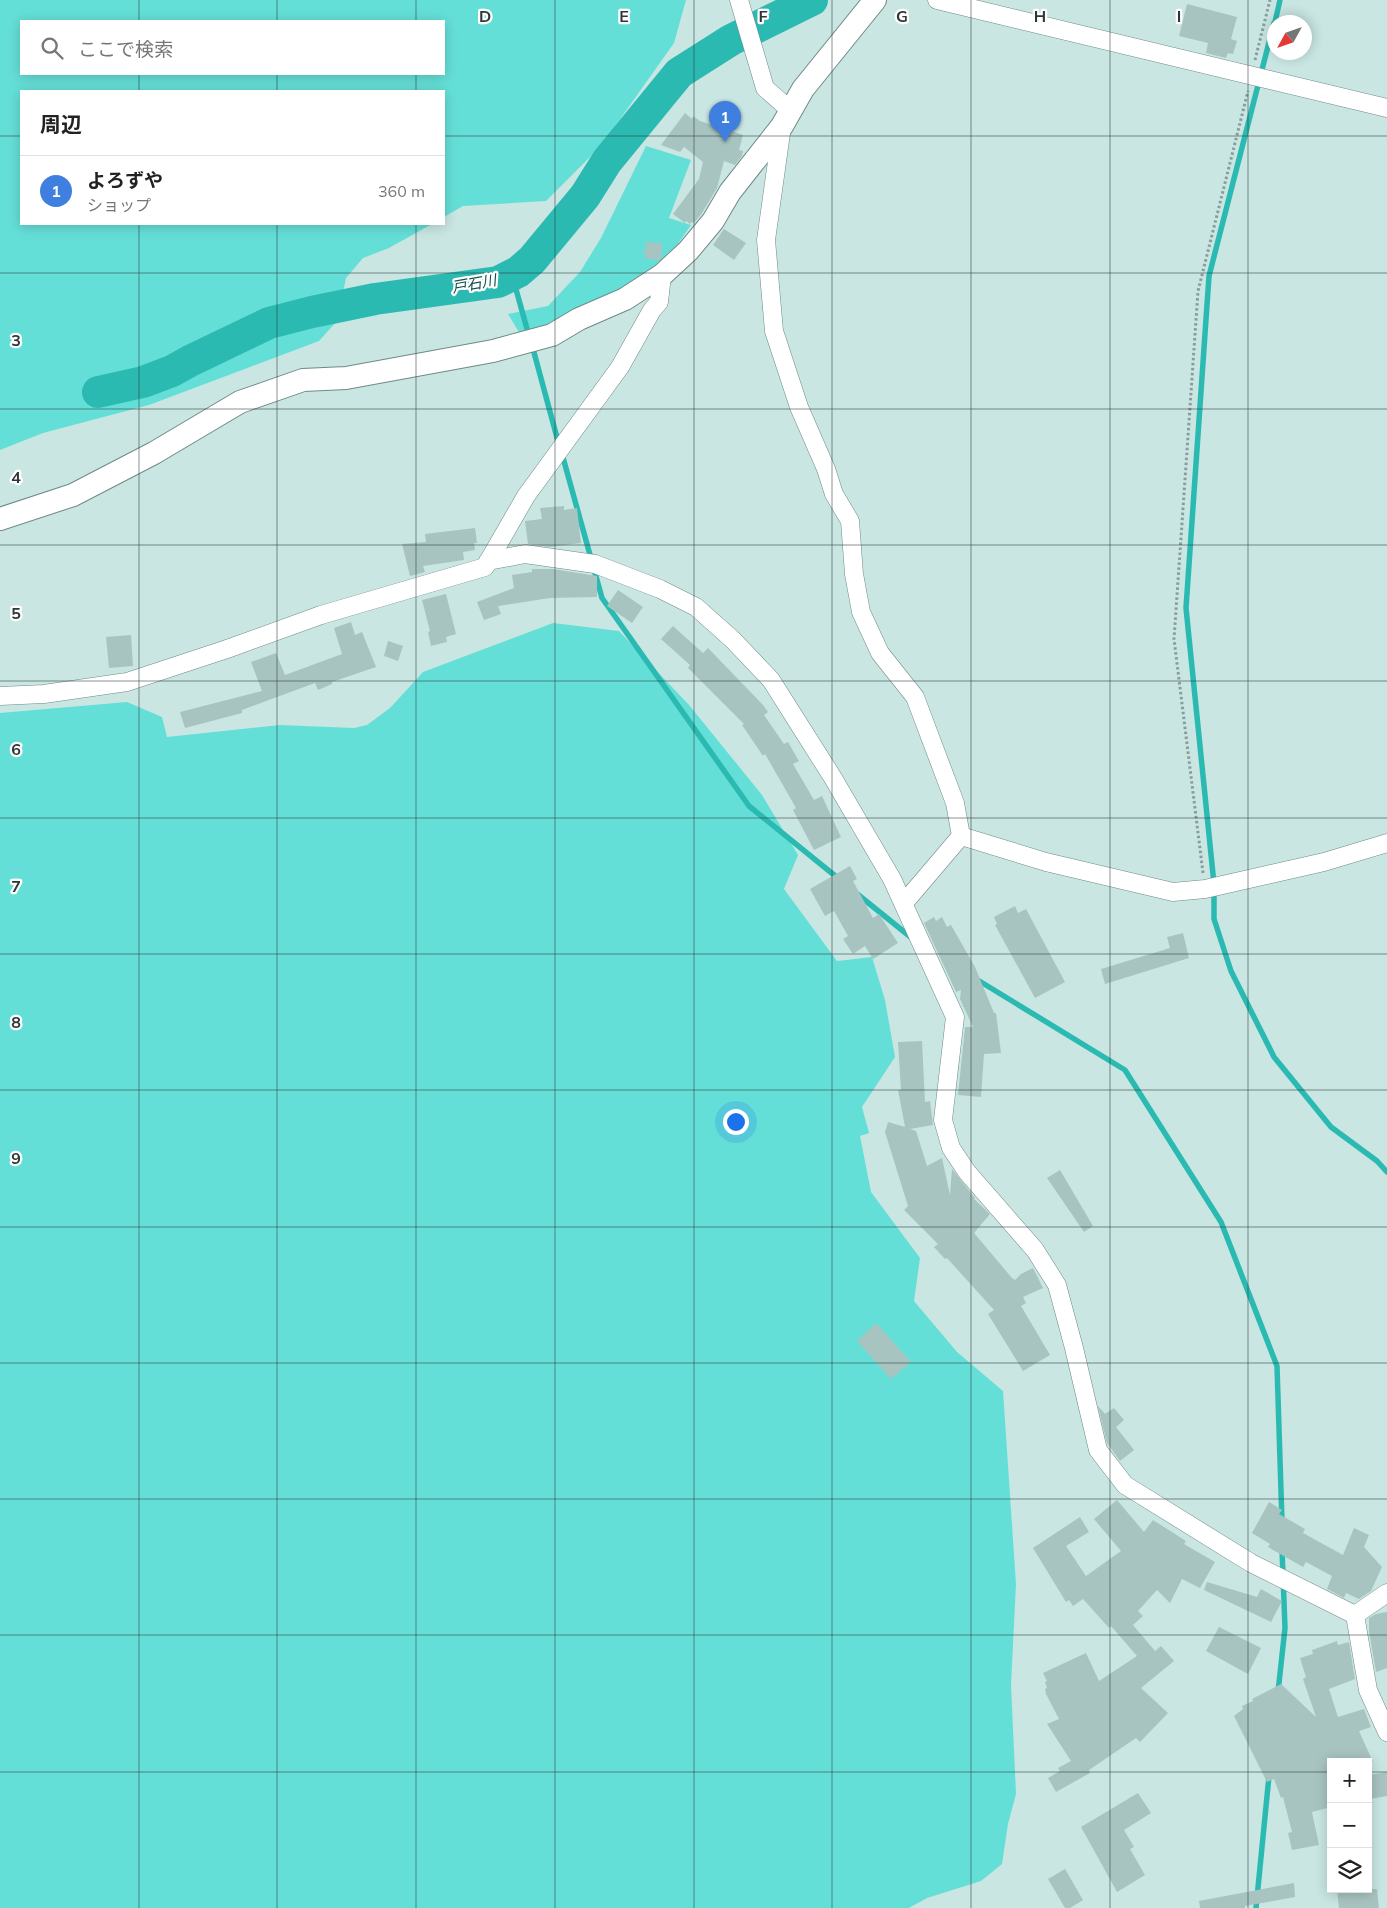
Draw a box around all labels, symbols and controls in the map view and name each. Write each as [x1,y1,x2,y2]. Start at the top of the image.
text: D [479,6,491,26]
text: E [619,6,629,26]
text: F [758,6,768,26]
text: G [896,6,908,26]
text: H [1034,6,1046,26]
text: I [1177,6,1181,26]
north arrow [1267,15,1312,60]
search box [20,20,445,75]
icon: search [38,34,66,62]
text: ここで検索 [78,37,173,61]
pin: 1 [709,101,741,142]
text: 周辺 [40,111,82,137]
text: よろずや [87,168,163,192]
text: 1 [51,181,61,201]
text: 360 m [378,181,425,201]
text: ショップ [87,195,151,215]
water label: 戸石川 [450,270,500,297]
text: 3 [11,330,21,350]
text: 4 [11,467,21,487]
text: 5 [11,603,21,623]
text: 6 [11,739,21,759]
text: 7 [11,876,21,896]
text: 8 [11,1012,21,1032]
your location [723,1109,749,1135]
text: 9 [11,1148,21,1168]
map controls [1327,1758,1372,1893]
button: + [1327,1758,1372,1803]
button: − [1327,1803,1372,1848]
button: layers [1327,1848,1372,1893]

